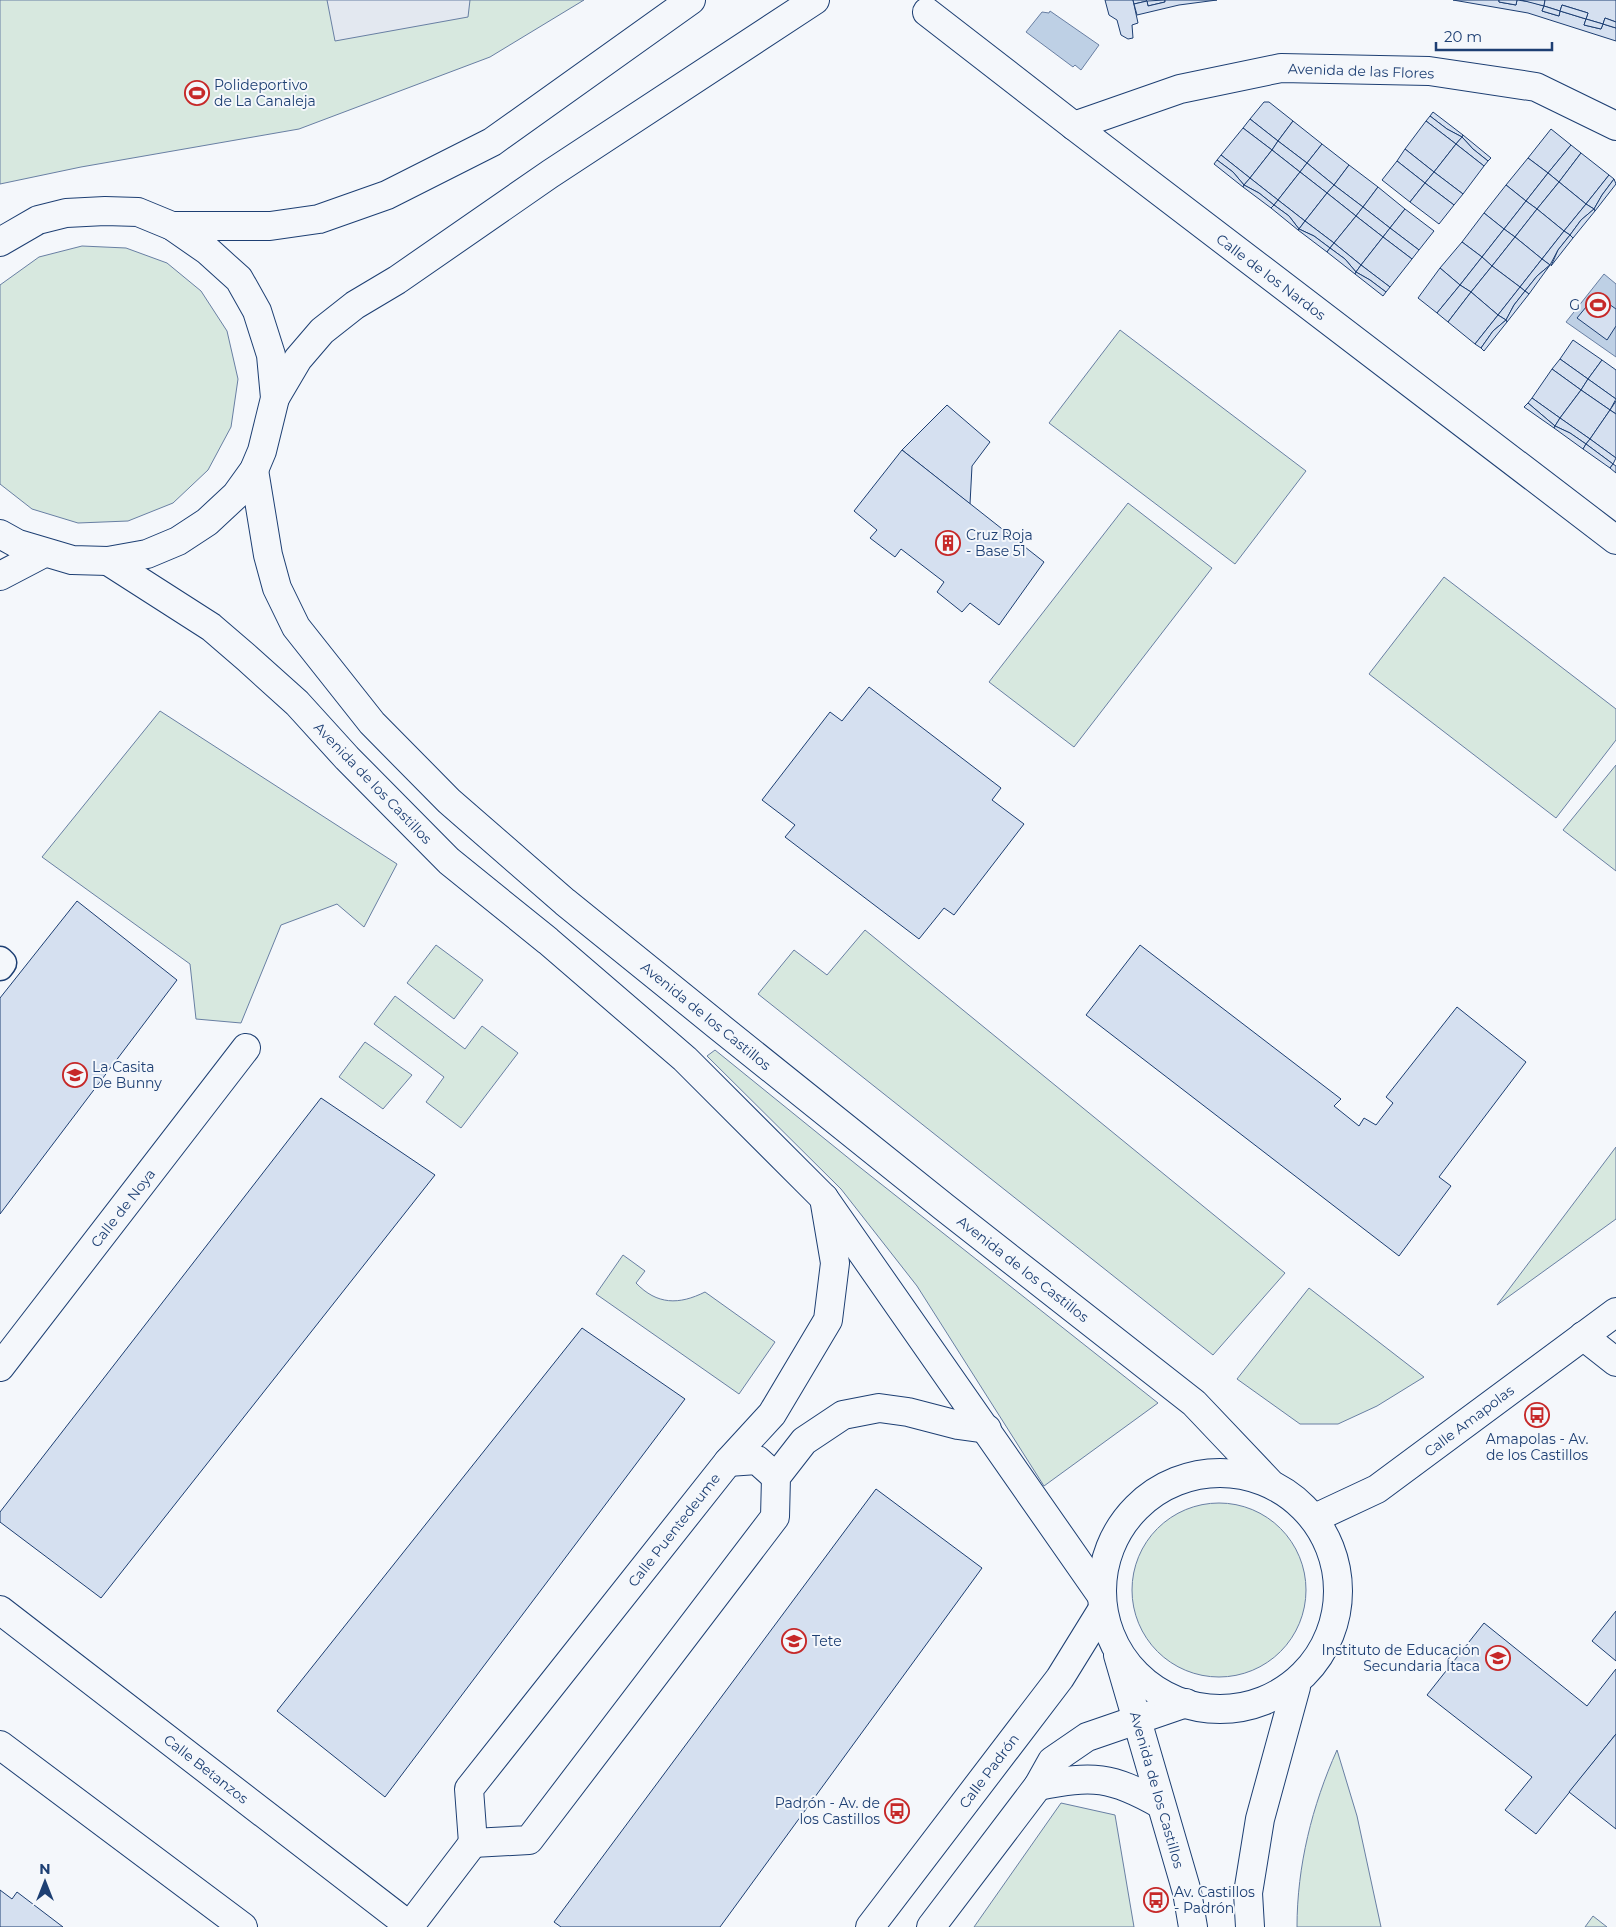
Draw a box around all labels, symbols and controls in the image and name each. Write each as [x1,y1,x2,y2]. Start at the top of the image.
scale bar [1436,20,1552,52]
text: 20 m [1444,27,1482,46]
street label: Avenida de las Flores [1288,59,1435,83]
place label: Polideportivo de La Canaleja [214,76,316,110]
sports icon: Polideportivo de La Canaleja [184,80,210,106]
street label: Calle de los Nardos [1213,230,1329,324]
sports icon: G [1585,292,1611,318]
place label: G [1569,296,1580,314]
place label: Cruz Roja - Base 51 [966,526,1033,560]
building icon: Cruz Roja - Base 51 [935,530,961,556]
street label: Avenida de los Castillos [310,718,436,848]
street label: Avenida de los Castillos [637,958,775,1074]
place label: La Casita De Bunny [92,1058,162,1092]
school or university icon: La Casita De Bunny [62,1062,88,1088]
street label: Calle de Noya [87,1165,159,1251]
street label: Avenida de los Castillos [954,1212,1093,1326]
street label: Calle Amapolas [1420,1381,1518,1461]
bus stop icon: Amapolas - Av. de los Castillos [1524,1402,1550,1428]
place label: Amapolas - Av. de los Castillos [1486,1430,1588,1464]
street label: Calle Puentedeume [624,1469,724,1591]
school or university icon: Tete [781,1628,807,1654]
place label: Tete [812,1632,842,1650]
place label: Instituto de Educación Secundaria Ítaca [1321,1641,1480,1675]
school or university icon: Instituto de Educación Secundaria Ítaca [1485,1645,1511,1671]
street label: Avenida de los Castillos [1126,1709,1188,1871]
street label: Calle Betanzos [160,1730,252,1808]
street label: Calle Padrón [955,1730,1023,1812]
place label: Padrón - Av. de los Castillos [775,1794,880,1828]
bus stop icon: Padrón - Av. de los Castillos [884,1798,910,1824]
north arrow [20,1857,70,1907]
text: N [39,1860,51,1878]
place label: Av. Castillos - Padrón [1174,1883,1255,1917]
bus stop icon: Av. Castillos - Padrón [1143,1887,1169,1913]

